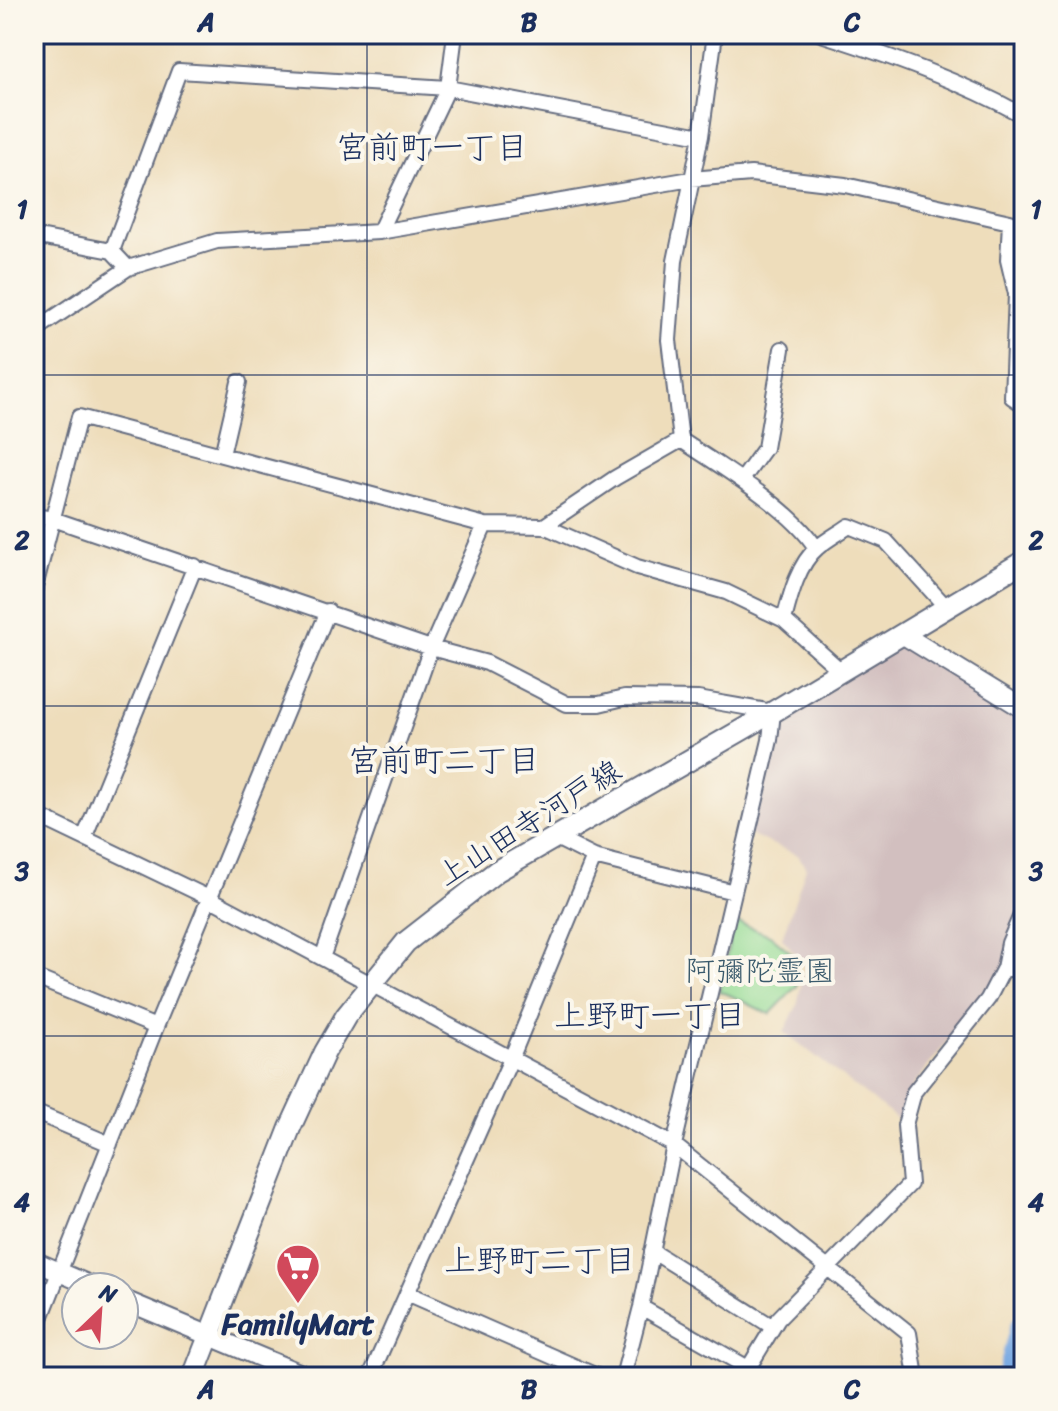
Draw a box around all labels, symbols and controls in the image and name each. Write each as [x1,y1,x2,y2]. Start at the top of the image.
text: A [196,0,215,45]
text: B [521,0,538,45]
text: C [843,0,861,45]
district label: 宮前町一丁目 [336,119,528,176]
text: 1 [16,186,28,232]
text: 1 [1030,186,1042,232]
text: 2 [13,517,30,563]
text: 2 [1027,517,1044,563]
district label: 宮前町二丁目 [348,732,540,789]
street label: 上山田寺河戸線 [426,744,632,902]
text: 3 [14,848,30,894]
text: 3 [1028,848,1044,894]
park label: 阿彌陀霊園 [685,944,835,998]
district label: 上野町一丁目 [554,987,746,1044]
text: 4 [14,1179,30,1225]
text: 4 [1028,1179,1044,1225]
district label: 上野町二丁目 [444,1232,636,1289]
supermarket icon: FamilyMart [274,1242,322,1305]
north arrow [60,1271,140,1351]
text: N [92,1272,124,1315]
place label: FamilyMart [221,1297,374,1351]
text: A [196,1366,215,1411]
text: B [521,1366,538,1411]
text: C [843,1366,861,1411]

